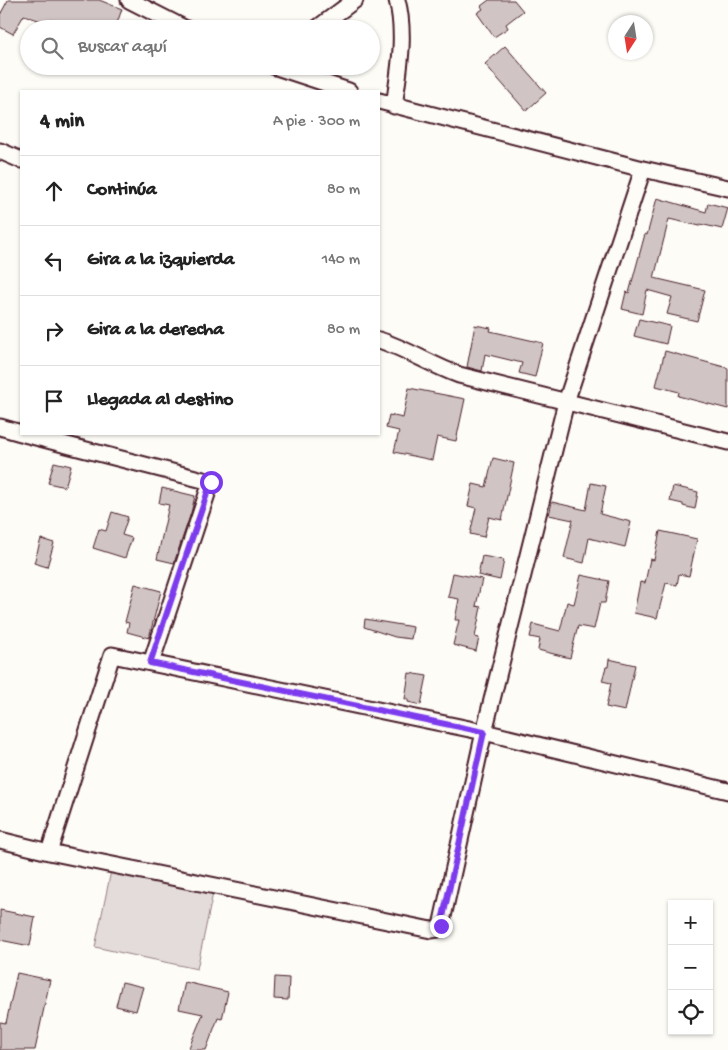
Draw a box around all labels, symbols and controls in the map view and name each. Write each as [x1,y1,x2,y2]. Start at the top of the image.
north arrow [608,15,653,60]
search box [20,20,380,75]
icon: search [38,34,66,62]
text: Buscar aquí [78,36,167,59]
text: 4 min [40,110,84,135]
text: A pie · 300 m [273,113,360,132]
icon: ahead [40,177,68,205]
text: Continúa [87,179,157,202]
text: 80 m [327,181,360,200]
icon: left [40,247,68,275]
text: Gira a la izquierda [87,249,234,272]
text: 140 m [322,251,360,270]
icon: right [40,317,68,345]
text: Gira a la derecha [87,319,224,342]
text: 80 m [327,321,360,340]
icon: arrive [40,387,68,415]
text: Llegada al destino [87,389,233,412]
route start [200,471,223,494]
map controls [668,900,713,1035]
button: + [668,900,713,945]
route end [430,915,453,938]
button: − [668,945,713,990]
button: locate [668,990,713,1035]

